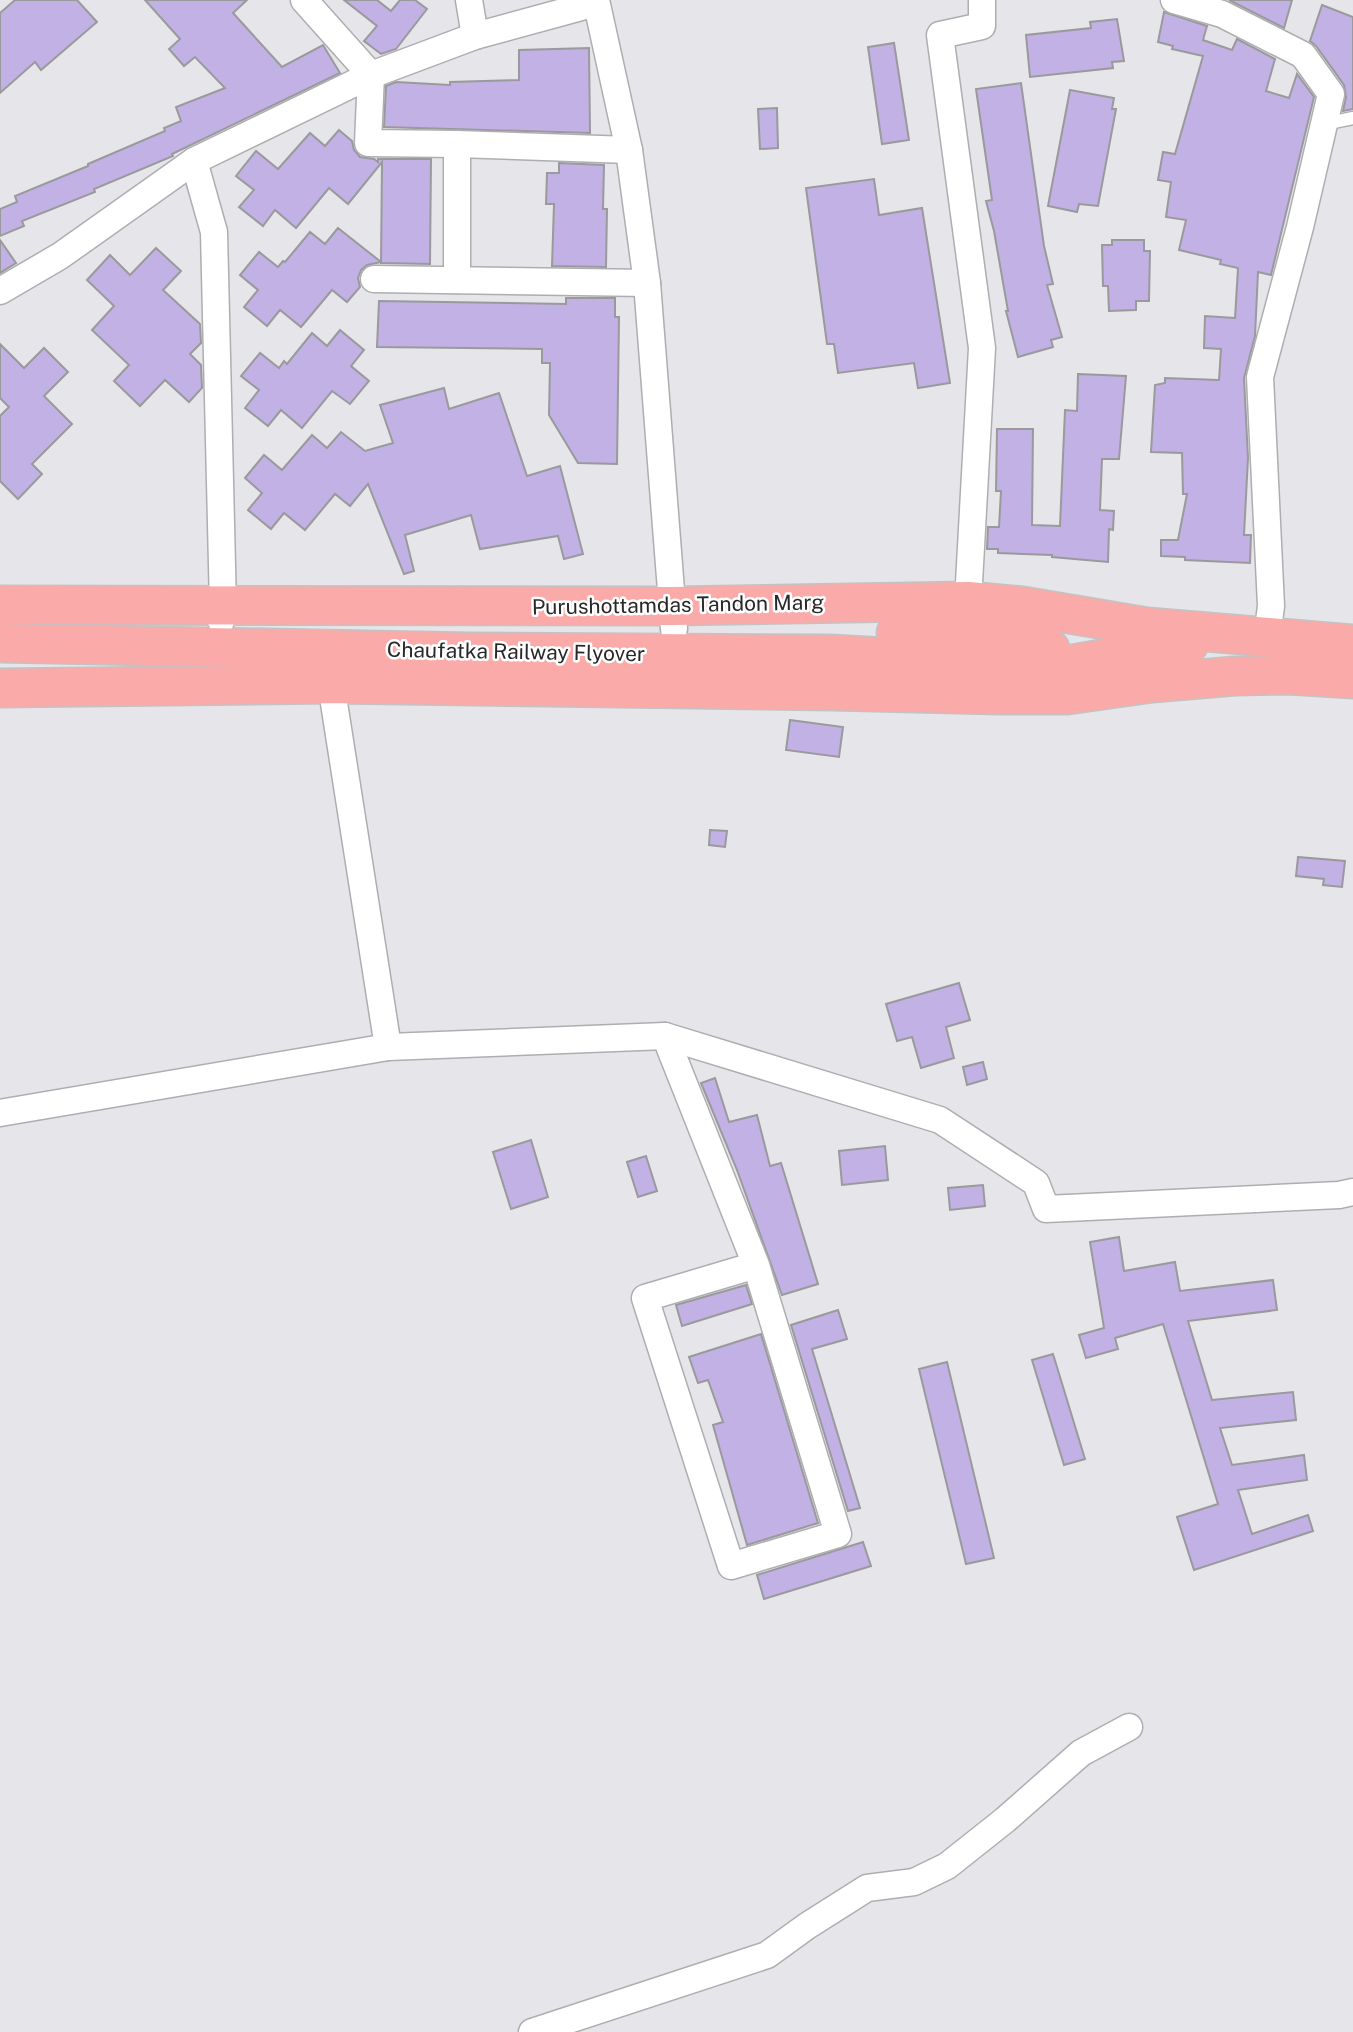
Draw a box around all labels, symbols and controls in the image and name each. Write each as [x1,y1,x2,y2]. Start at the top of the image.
street label: Purushottamdas Tandon Marg [532,589,824,620]
street label: Chaufatka Railway Flyover [387,637,645,666]

